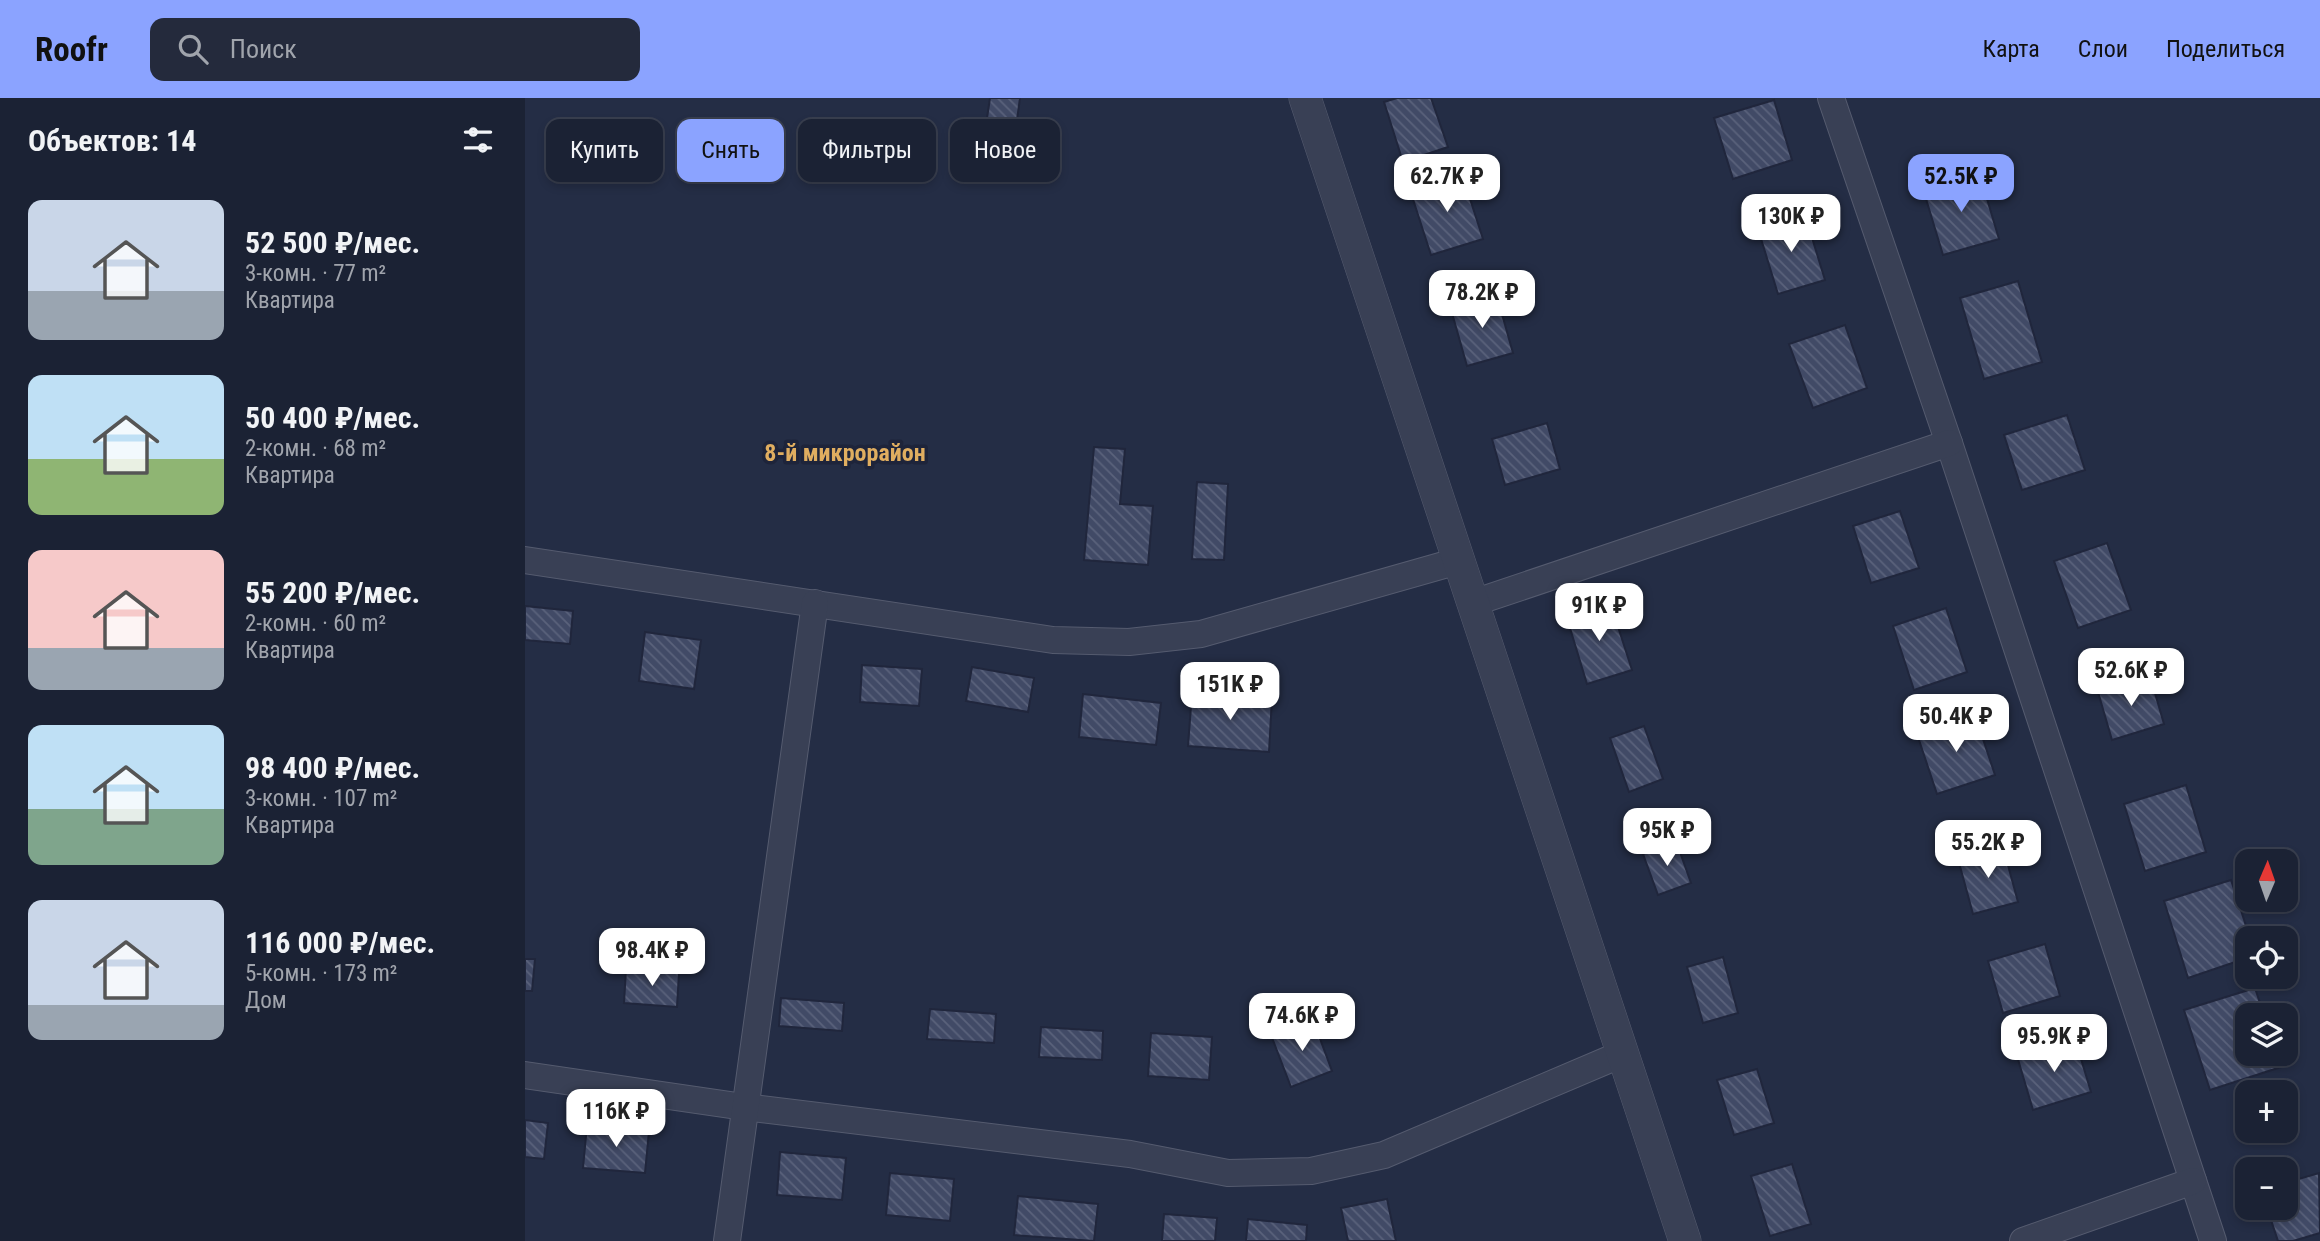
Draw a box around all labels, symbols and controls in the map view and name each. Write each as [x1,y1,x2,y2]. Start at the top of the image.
search box [150,18,640,81]
text: Roofr [35,30,108,69]
icon: search [174,30,212,68]
text: Поиск [230,34,297,64]
text: Карта [1982,35,2040,63]
text: Слои [2078,35,2128,63]
text: Поделиться [2166,35,2285,63]
chip: Купить [546,119,663,182]
chip: Снять [677,119,784,182]
chip: Фильтры [798,119,936,182]
chip: Новое [950,119,1060,182]
icon: filters [459,121,497,159]
text: Объектов: 14 [28,123,196,158]
pin: 62.7K ₽ [1382,155,1512,214]
pin: 52.5K ₽ [1896,155,2026,214]
text: 62.7K ₽ [1410,163,1484,190]
text: 52.5K ₽ [1924,163,1998,190]
pin: 130K ₽ [1734,194,1848,254]
text: 130K ₽ [1757,203,1825,230]
text: 52 500 ₽/мес. [245,225,420,260]
icon: home [84,228,168,312]
text: 3-комн. · 77 m² [245,260,386,287]
pin: 78.2K ₽ [1417,271,1547,330]
text: 78.2K ₽ [1445,279,1519,306]
text: Квартира [245,287,335,314]
text: 50 400 ₽/мес. [245,400,420,435]
icon: home [84,403,168,487]
text: 2-комн. · 68 m² [245,435,386,462]
district label: 8-й микрорайон [764,439,926,467]
text: Квартира [245,462,335,489]
text: 55 200 ₽/мес. [245,575,420,610]
icon: home [84,578,168,662]
pin: 91K ₽ [1550,584,1648,643]
text: 91K ₽ [1571,592,1627,619]
text: 2-комн. · 60 m² [245,610,386,637]
text: Квартира [245,637,335,664]
pin: 52.6K ₽ [2066,648,2196,708]
text: 52.6K ₽ [2094,657,2168,684]
pin: 151K ₽ [1173,662,1287,722]
text: 151K ₽ [1196,671,1264,698]
pin: 50.4K ₽ [1891,694,2021,754]
text: 50.4K ₽ [1919,703,1993,730]
text: 98 400 ₽/мес. [245,750,420,785]
icon: home [84,753,168,837]
text: 3-комн. · 107 m² [245,785,397,812]
pin: 95K ₽ [1618,808,1716,868]
text: Квартира [245,812,335,839]
text: 95K ₽ [1639,817,1695,844]
pin: 55.2K ₽ [1923,820,2053,880]
text: 55.2K ₽ [1951,829,2025,856]
north arrow [2235,849,2298,912]
map controls [2235,849,2298,1220]
text: 116 000 ₽/мес. [245,925,435,960]
button: locate [2235,926,2298,989]
icon: home [84,928,168,1012]
pin: 98.4K ₽ [587,928,717,988]
text: 98.4K ₽ [615,937,689,964]
text: 5-комн. · 173 m² [245,960,397,987]
text: Дом [245,987,287,1014]
pin: 74.6K ₽ [1237,993,1367,1053]
text: 74.6K ₽ [1265,1002,1339,1029]
button: layers [2235,1003,2298,1066]
pin: 95.9K ₽ [1989,1014,2119,1074]
text: 95.9K ₽ [2017,1023,2091,1050]
button: + [2235,1080,2298,1143]
pin: 116K ₽ [559,1090,673,1149]
text: 116K ₽ [582,1098,650,1125]
button: − [2235,1157,2298,1220]

